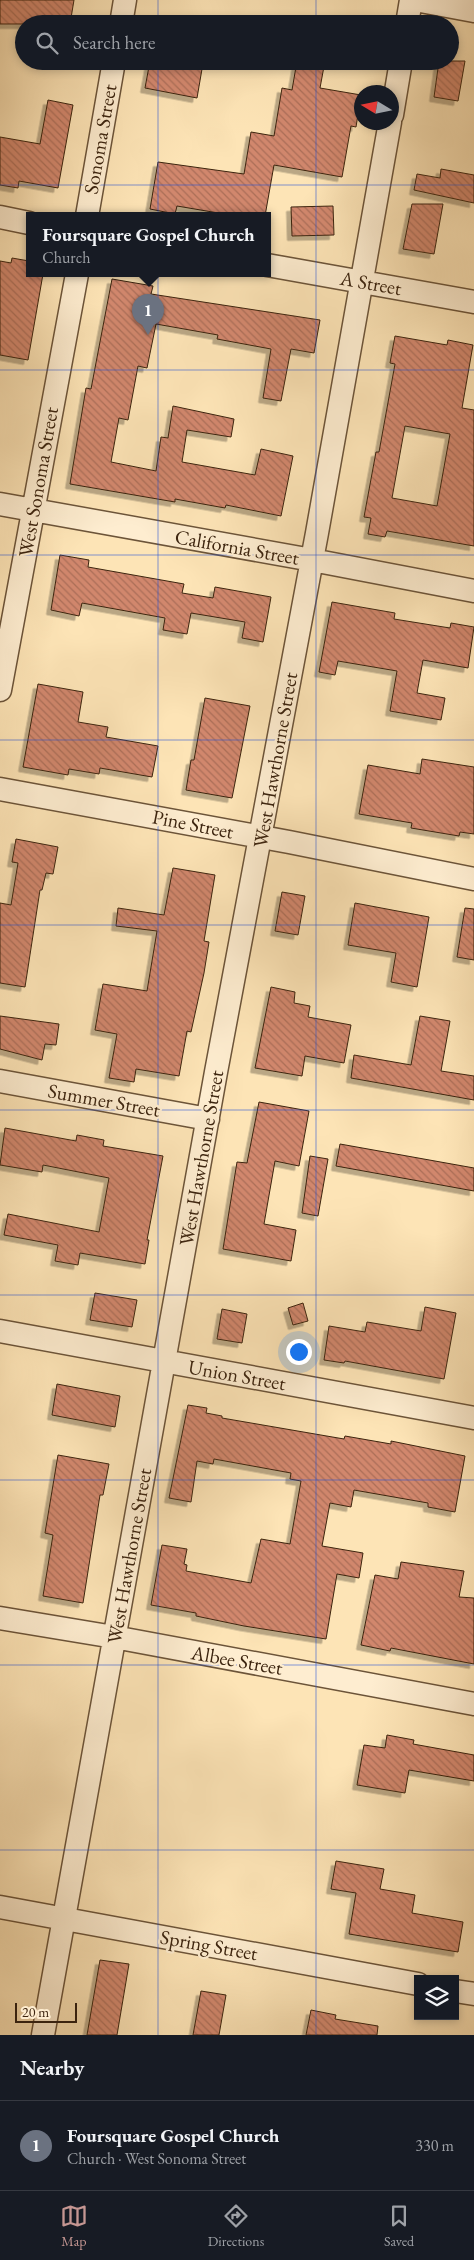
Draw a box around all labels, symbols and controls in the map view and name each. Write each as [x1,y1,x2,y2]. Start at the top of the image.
search box [15,15,459,70]
icon: search [33,29,61,57]
text: Search here [73,30,155,55]
street label: Sonoma Street [78,81,123,196]
north arrow [354,85,399,130]
popup [26,212,271,277]
text: Foursquare Gospel Church [42,222,255,247]
text: Church [42,247,90,268]
street label: A Street [337,265,404,301]
pin: 1 [132,294,164,335]
street label: West Sonoma Street [12,404,64,559]
street label: California Street [173,523,302,571]
street label: West Hawthorne Street [247,669,303,850]
street label: Pine Street [150,803,237,845]
street label: West Hawthorne Street [173,1067,229,1248]
street label: Summer Street [46,1077,163,1123]
your location [286,1339,312,1365]
street label: Union Street [186,1354,289,1396]
street label: West Hawthorne Street [101,1465,157,1646]
street label: Albee Street [188,1639,285,1681]
street label: Spring Street [158,1924,260,1966]
map controls [414,1975,459,2020]
button: layers [414,1975,459,2020]
scale bar [15,2000,78,2023]
text: 20 m [22,2003,49,2021]
text: Nearby [20,2054,84,2081]
text: Foursquare Gospel Church [67,2123,279,2148]
text: 1 [32,2135,40,2156]
text: 330 m [415,2135,454,2156]
text: Church · West Sonoma Street [67,2148,246,2169]
tab: Map [60,2202,88,2250]
tab: Directions [208,2202,264,2250]
tab: Saved [384,2202,414,2250]

